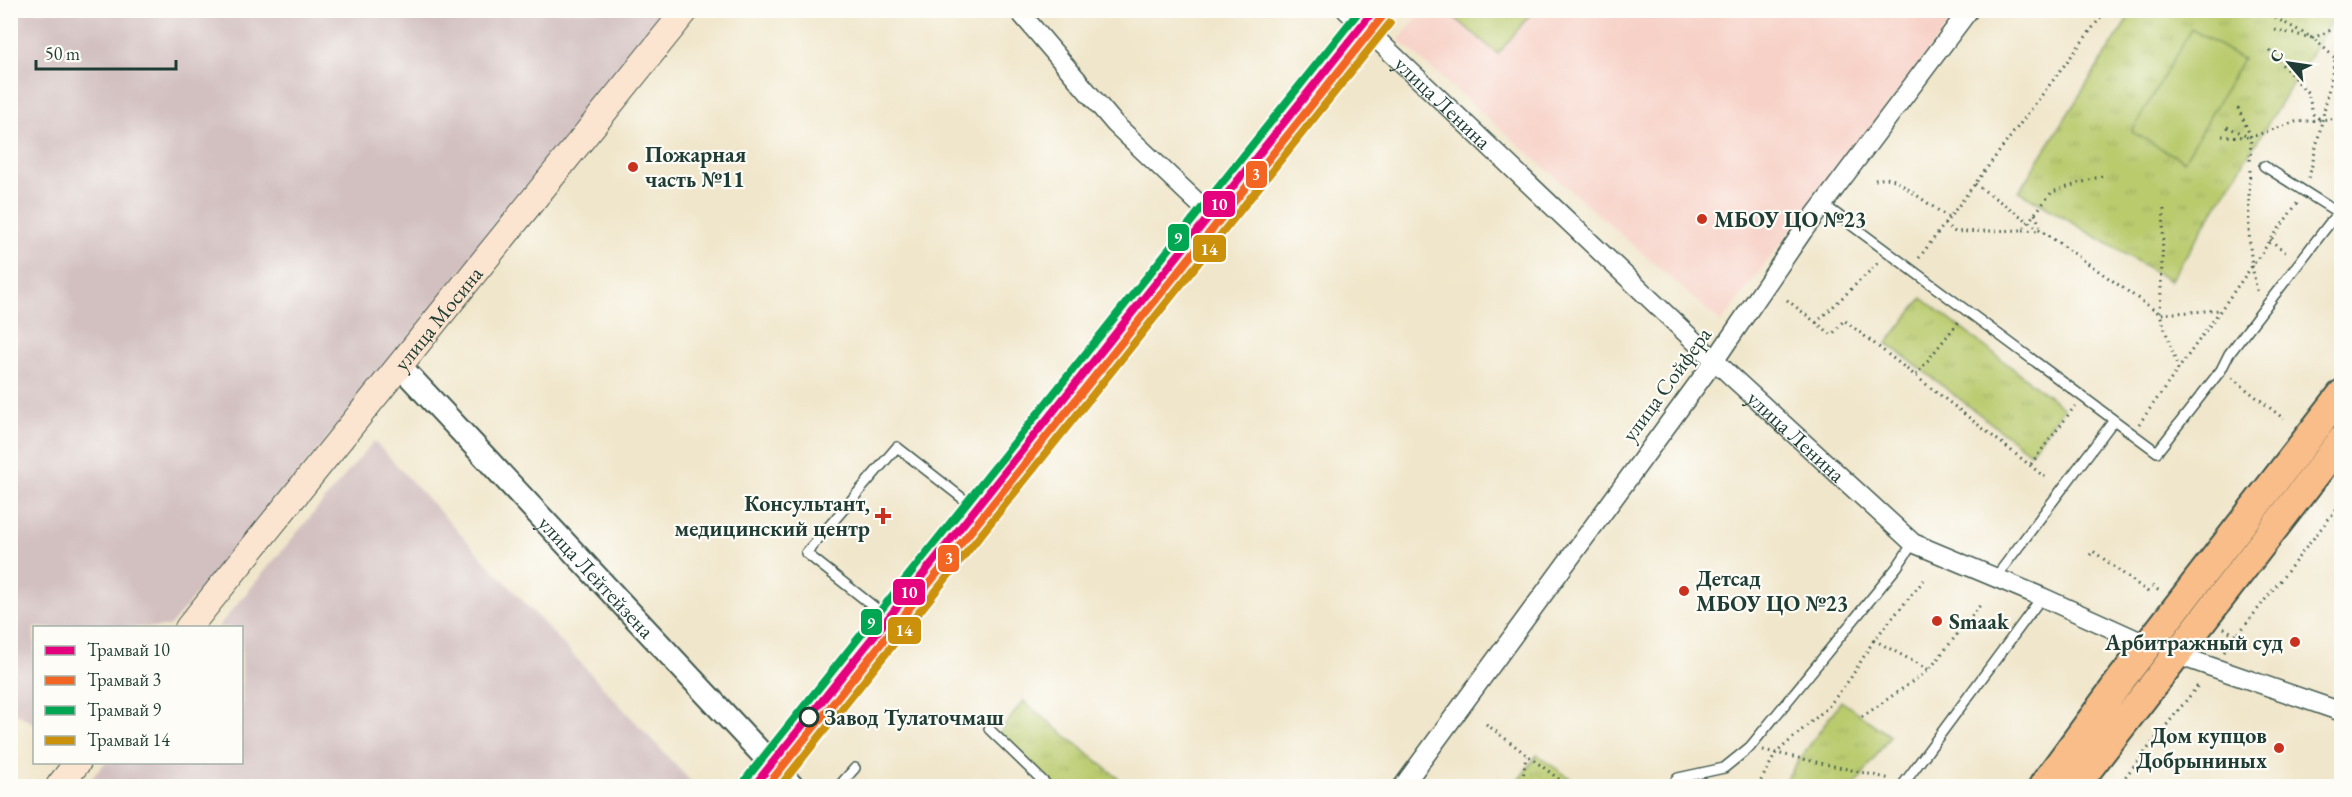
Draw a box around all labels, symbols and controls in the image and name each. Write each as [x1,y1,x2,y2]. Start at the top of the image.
scale bar [36,33,176,71]
north arrow [2259,33,2319,93]
text: 50 m [45,42,80,65]
text: С [2264,46,2288,66]
street label: улица Ленина [1388,50,1498,156]
place label: Пожарная часть №11 [645,140,747,194]
marker: Пожарная часть №11 [626,160,640,174]
line badge: 3 [1245,160,1268,189]
text: 3 [1252,164,1260,185]
line badge: 10 [1202,190,1236,218]
text: 10 [1211,194,1228,215]
place label: МБОУ ЦО №23 [1714,205,1867,234]
marker: МБОУ ЦО №23 [1695,212,1709,226]
line badge: 9 [1167,223,1190,252]
text: 9 [1174,227,1183,248]
line badge: 14 [1192,234,1227,263]
text: 14 [1201,239,1218,260]
street label: улица Мосина [387,260,489,377]
street label: улица Сойфера [1615,321,1718,447]
street label: улица Ленина [1741,384,1852,489]
place label: Консультант, медицинский центр [675,489,870,543]
marker: Консультант, медицинский центр [874,507,892,525]
street label: улица Лейтейзена [532,509,661,645]
line badge: 3 [937,544,960,573]
text: 3 [945,548,953,569]
place label: Детсад МБОУ ЦО №23 [1696,564,1849,618]
line badge: 10 [892,578,926,606]
text: 10 [901,582,918,603]
marker: Детсад МБОУ ЦО №23 [1677,584,1691,598]
place label: Smaak [1949,607,2010,636]
line badge: 9 [860,608,883,636]
text: 9 [867,612,876,633]
marker: Smaak [1930,614,1944,628]
line badge: 14 [887,616,922,645]
text: 14 [896,620,913,641]
legend [33,626,243,764]
place label: Арбитражный суд [2104,628,2283,657]
marker: Арбитражный суд [2288,635,2302,649]
text: Трамвай 10 [87,638,170,661]
text: Трамвай 3 [87,668,161,691]
text: Трамвай 9 [87,698,162,721]
place label: Завод Тулаточмаш [824,703,1004,732]
marker: Завод Тулаточмаш [799,707,819,727]
place label: Дом купцов Добрыниных [2136,721,2267,775]
text: Трамвай 14 [87,728,170,751]
marker: Дом купцов Добрыниных [2272,741,2286,755]

